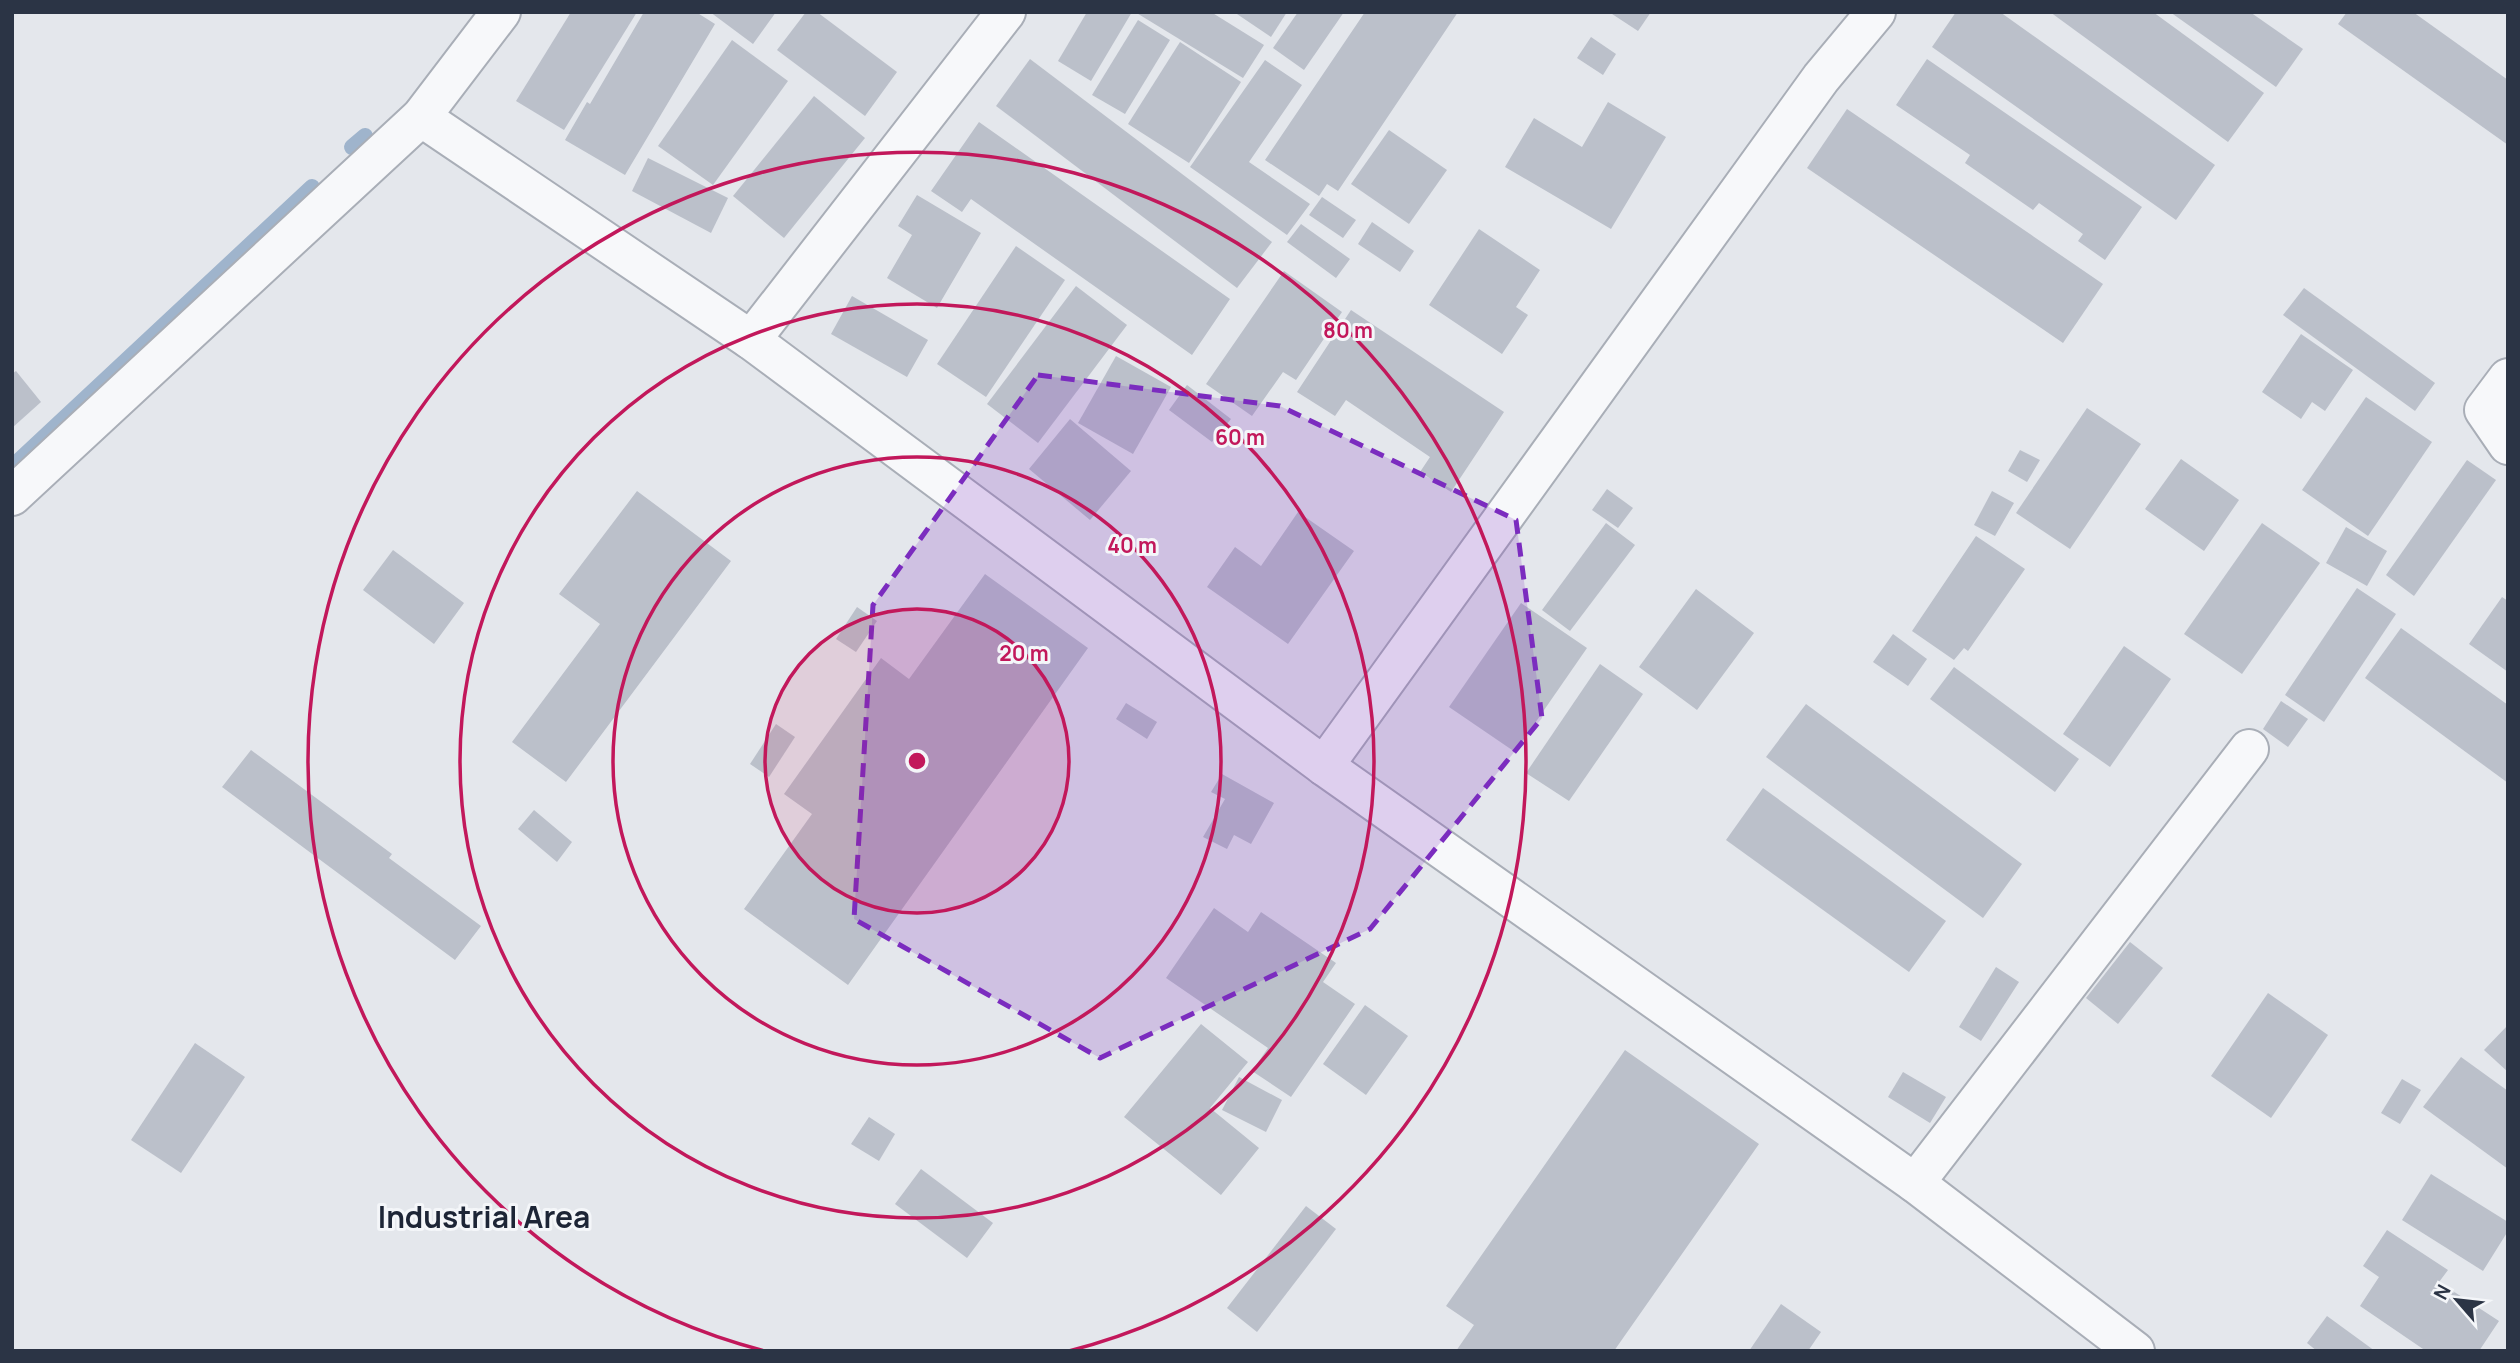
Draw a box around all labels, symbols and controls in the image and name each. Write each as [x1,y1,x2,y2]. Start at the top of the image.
text: 80 m [1323,316,1373,344]
text: 60 m [1215,423,1265,451]
text: 40 m [1107,531,1157,559]
text: 20 m [999,639,1049,667]
centre of rings [905,749,929,773]
district label: Industrial Area [378,1196,590,1237]
north arrow [2422,1265,2492,1335]
text: N [2427,1280,2457,1304]

